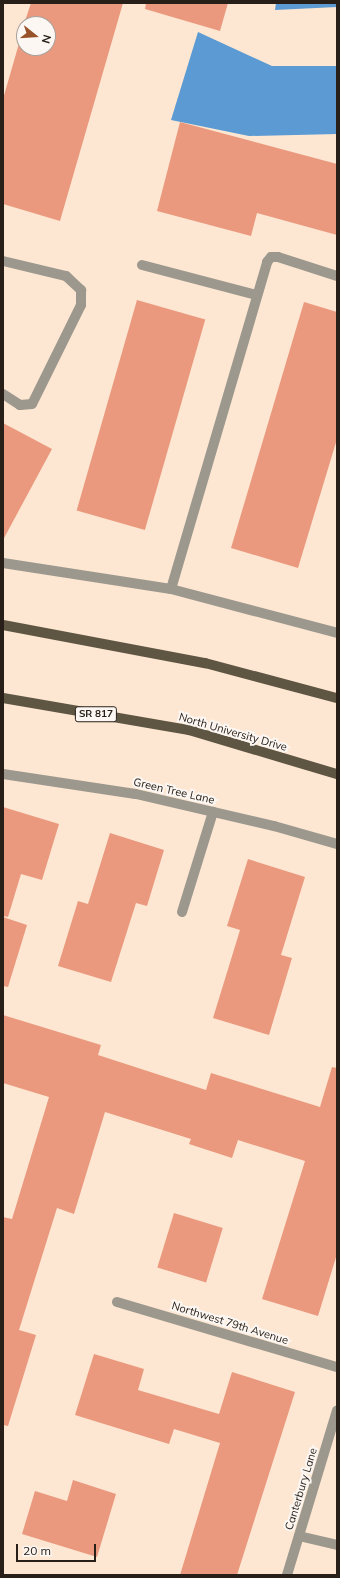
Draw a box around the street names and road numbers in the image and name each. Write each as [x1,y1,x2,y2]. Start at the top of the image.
road number: SR 817 [74,706,118,722]
street label: North University Drive [177,710,289,754]
street label: Green Tree Lane [132,775,216,807]
street label: Northwest 79th Avenue [170,1299,290,1347]
street label: Canterbury Lane [282,1446,320,1532]

